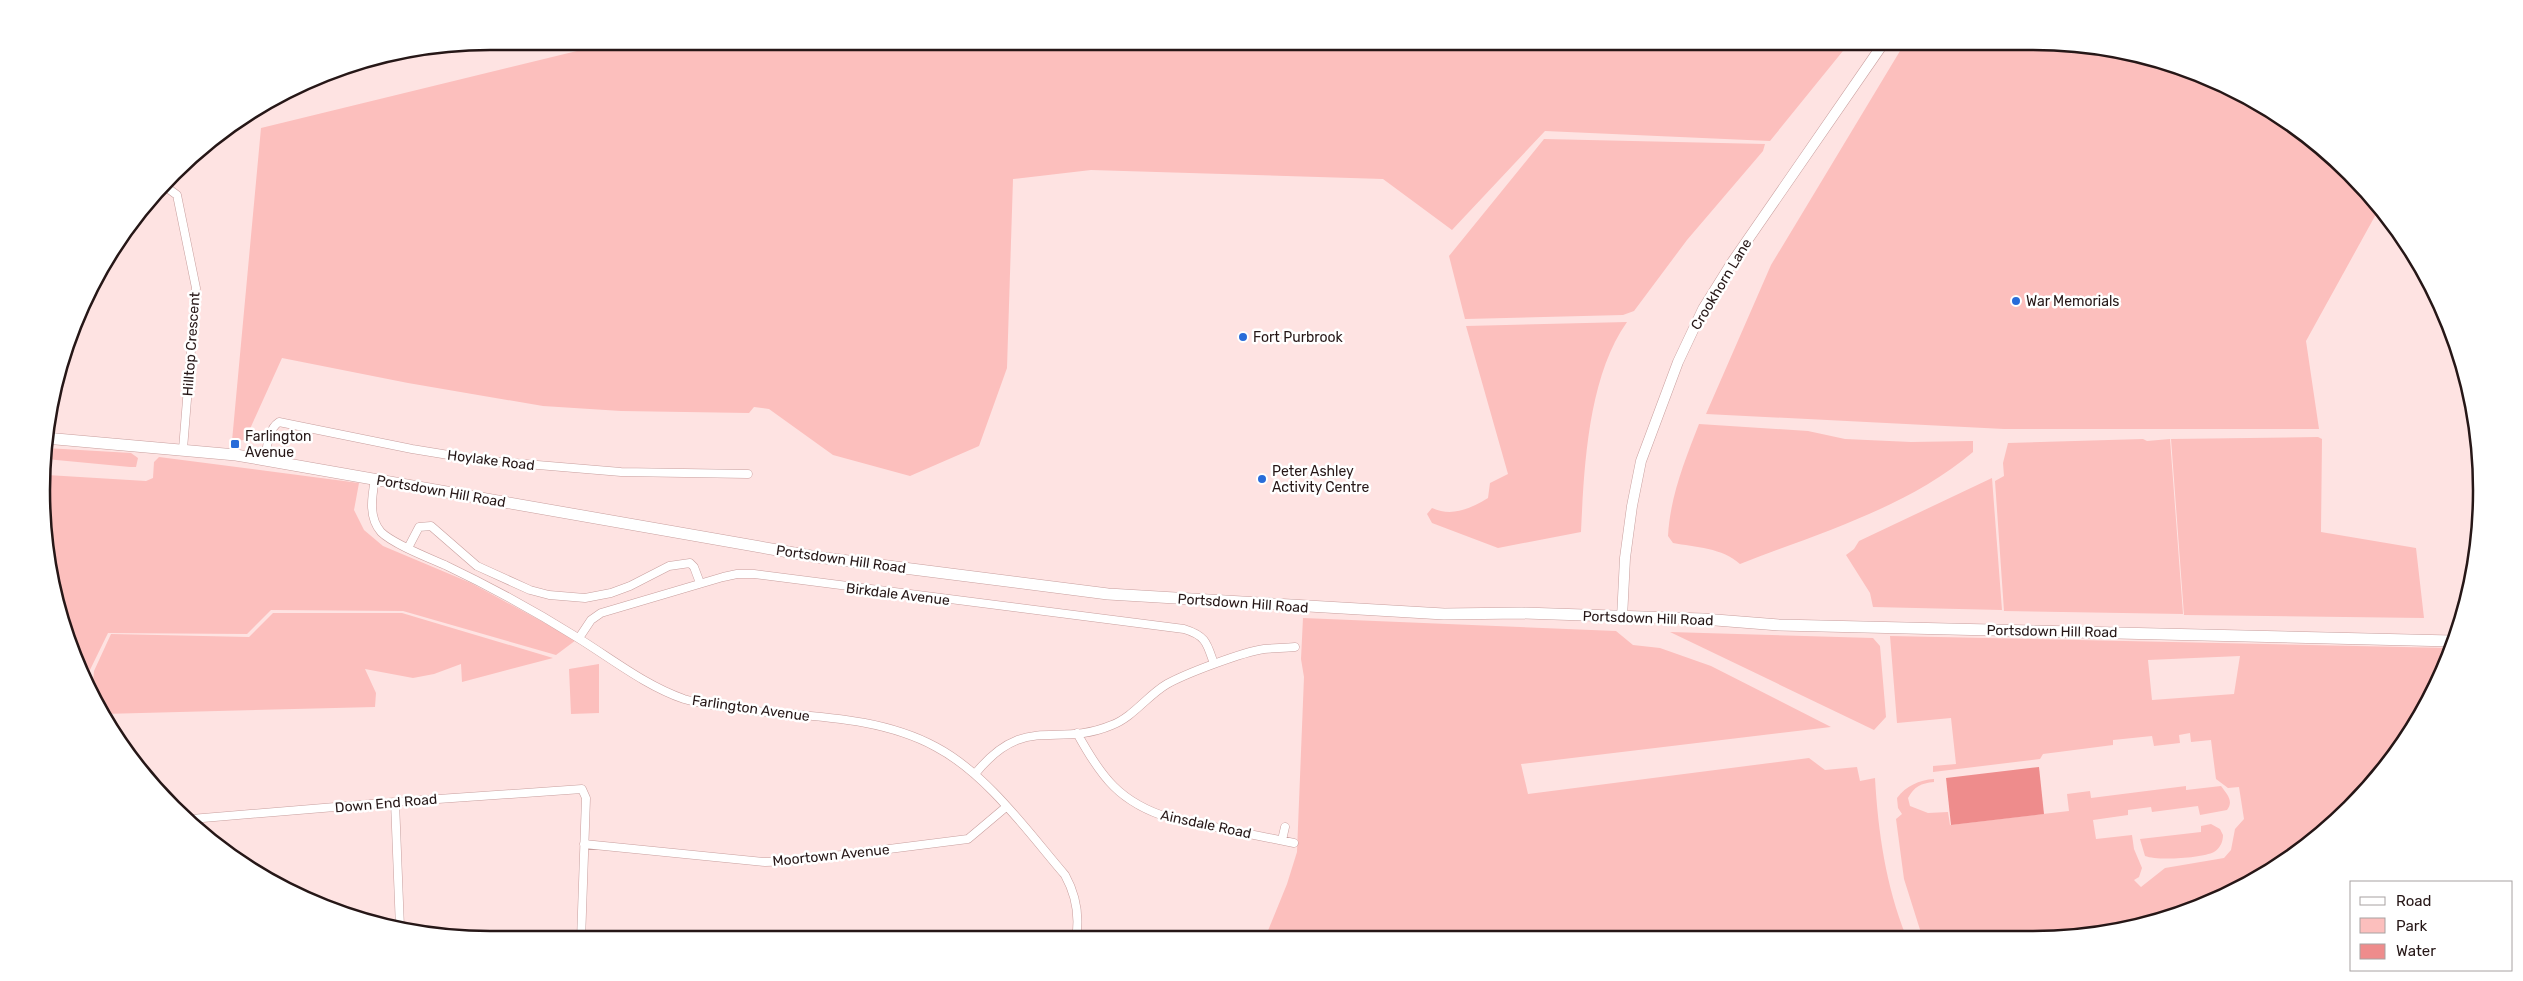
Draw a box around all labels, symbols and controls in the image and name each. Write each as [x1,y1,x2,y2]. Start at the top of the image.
street label: Crookhorn Lane [1687,235,1755,333]
street label: Hilltop Crescent [179,291,204,397]
place label: War Memorials [2026,293,2119,310]
marker: War Memorials [2010,295,2022,307]
place label: Fort Purbrook [1253,329,1344,346]
marker: Fort Purbrook [1237,331,1249,343]
place label: Farlington Avenue [245,428,311,461]
marker: Farlington Avenue [229,438,241,450]
street label: Hoylake Road [446,447,536,474]
place label: Peter Ashley Activity Centre [1272,463,1369,496]
street label: Portsdown Hill Road [375,472,507,511]
marker: Peter Ashley Activity Centre [1256,473,1268,485]
street label: Portsdown Hill Road [775,542,907,577]
street label: Birkdale Avenue [845,580,951,609]
street label: Portsdown Hill Road [1177,590,1309,617]
street label: Portsdown Hill Road [1582,608,1714,629]
street label: Portsdown Hill Road [1986,622,2118,641]
street label: Farlington Avenue [691,692,811,725]
street label: Down End Road [334,791,438,816]
street label: Ainsdale Road [1159,807,1253,842]
street label: Moortown Avenue [772,841,891,870]
legend [2350,881,2513,971]
text: Road [2396,892,2432,910]
text: Park [2396,917,2427,935]
text: Water [2396,942,2436,960]

